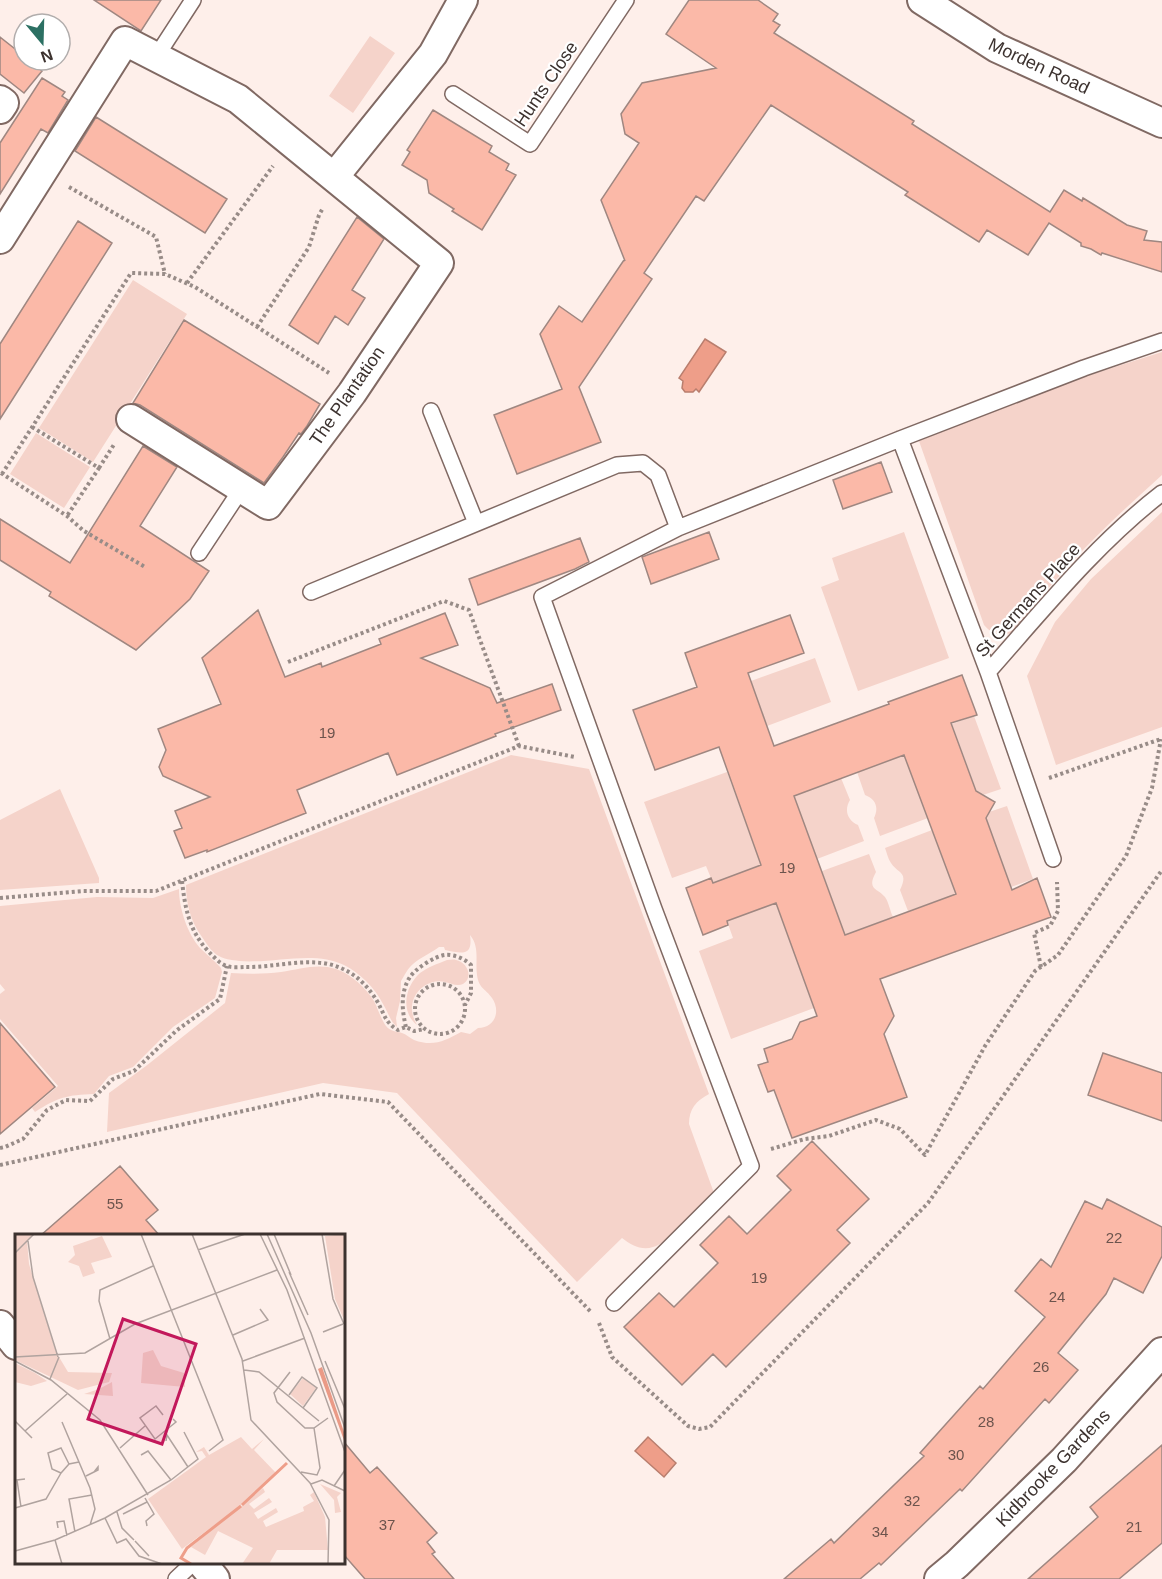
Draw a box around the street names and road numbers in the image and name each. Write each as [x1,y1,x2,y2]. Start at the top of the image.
street label: Morden Road [985,34,1093,98]
street label: Hunts Close [510,38,582,130]
street label: The Plantation [306,343,388,449]
street label: St Germans Place [972,539,1084,661]
street label: Kidbrooke Gardens [992,1405,1114,1531]

